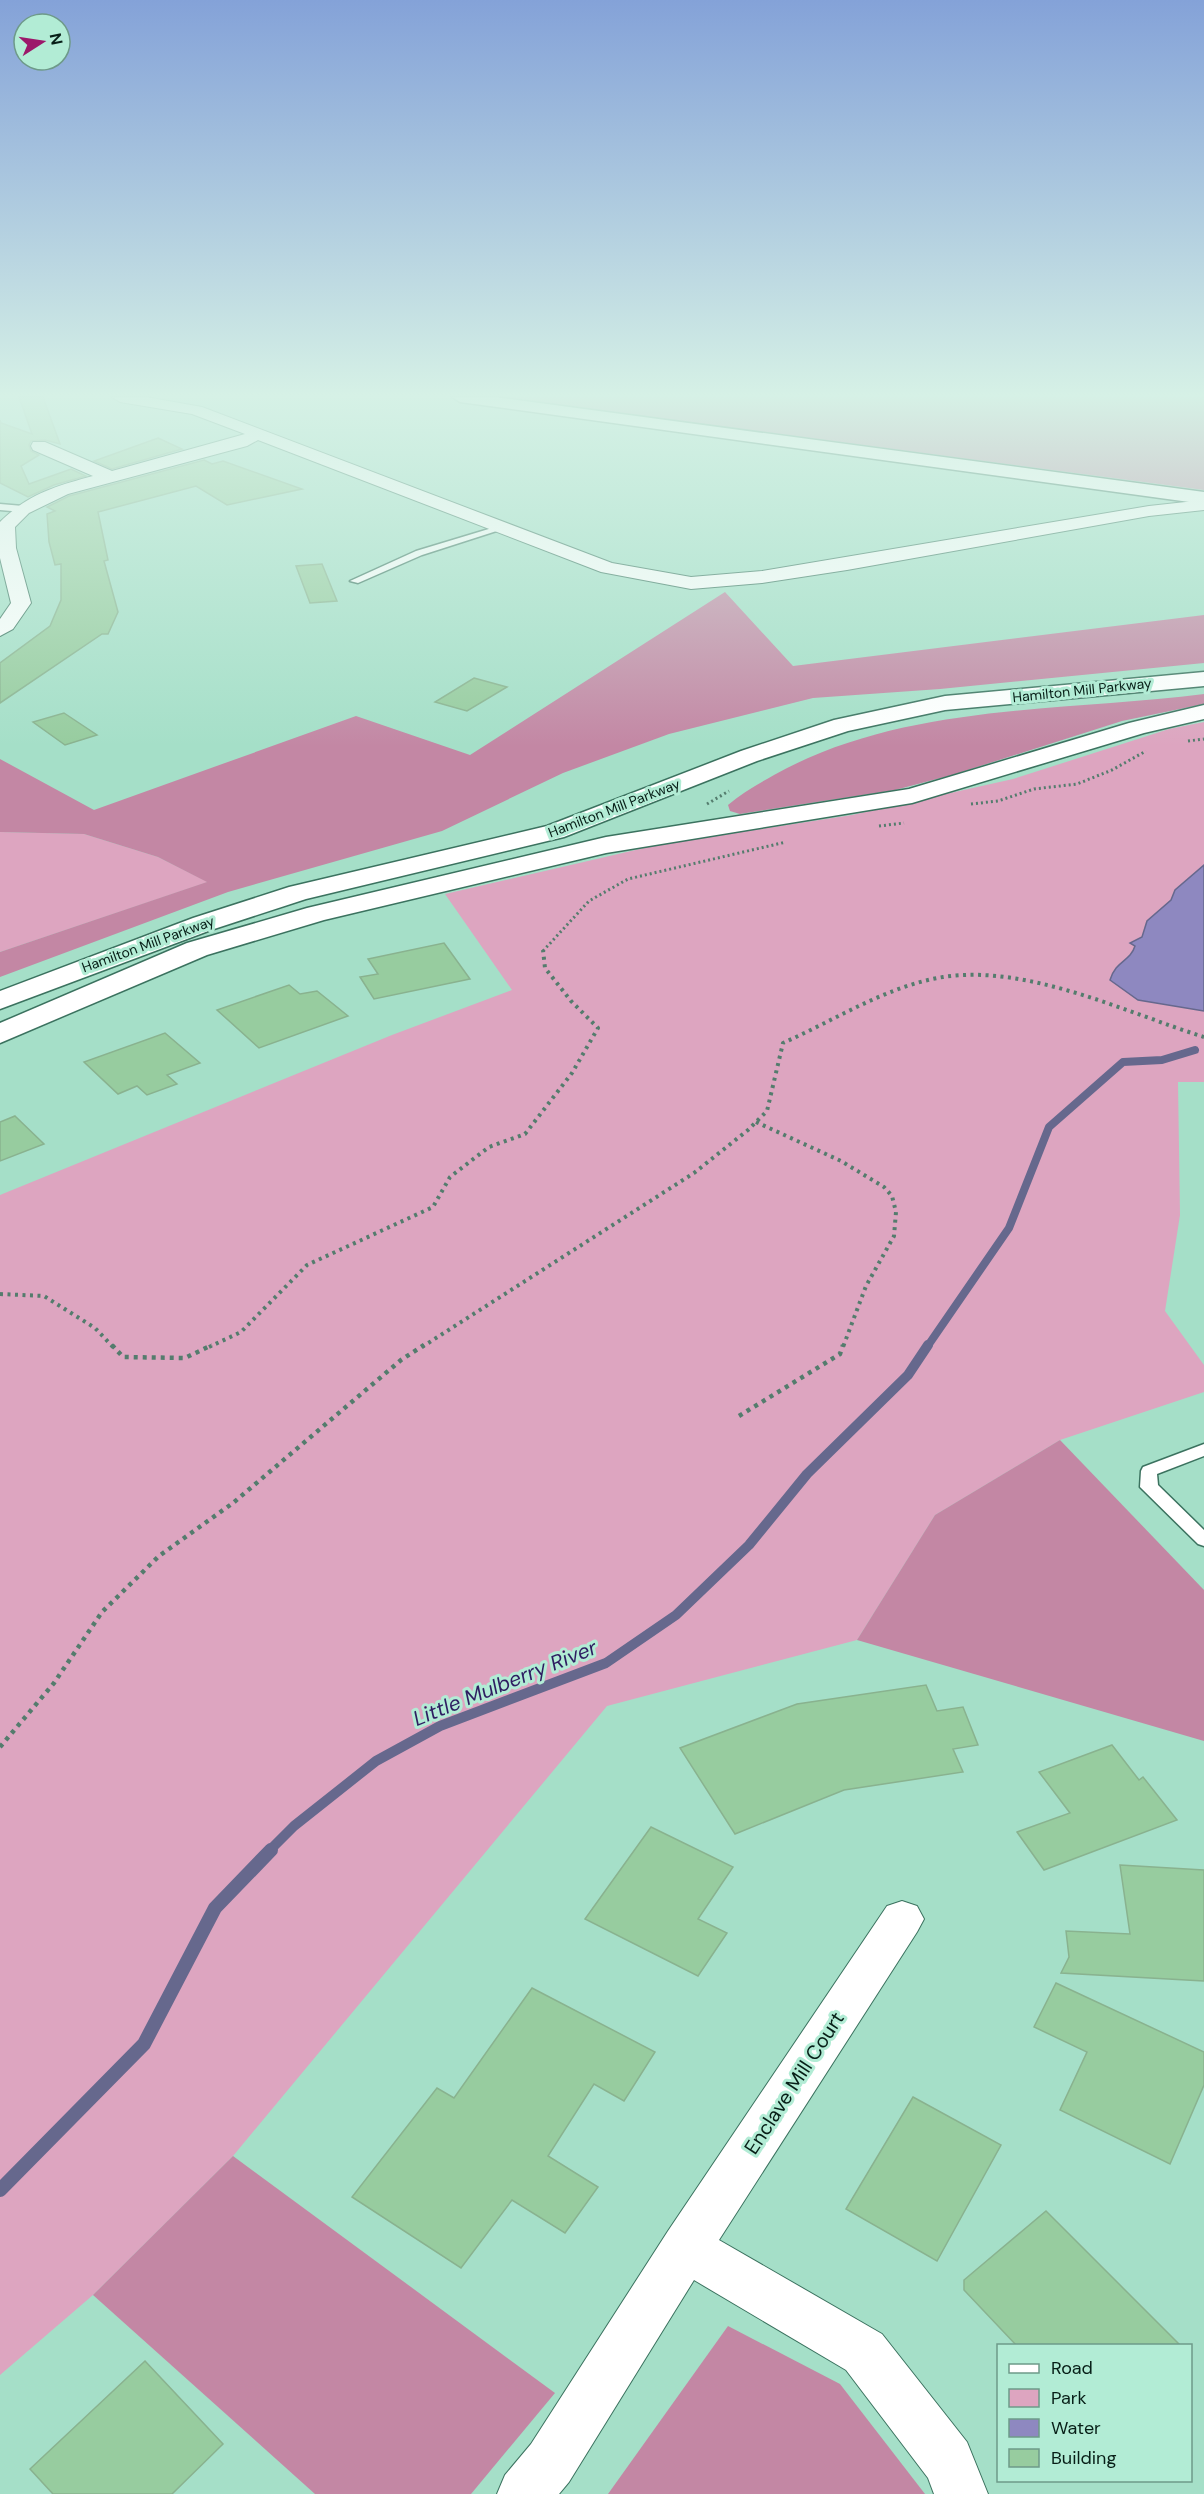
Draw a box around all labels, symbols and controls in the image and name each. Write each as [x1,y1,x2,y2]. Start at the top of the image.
north arrow [12,12,72,72]
text: N [45,31,68,47]
street label: Hamilton Mill Parkway [1012,674,1153,706]
street label: Hamilton Mill Parkway [545,774,683,841]
street label: Hamilton Mill Parkway [79,912,217,976]
water label: Little Mulberry River [409,1633,602,1733]
street label: Enclave Mill Court [738,2007,850,2159]
legend [997,2344,1192,2482]
text: Road [1051,2356,1093,2380]
text: Park [1051,2386,1087,2410]
text: Water [1051,2416,1101,2440]
text: Building [1051,2446,1116,2470]

